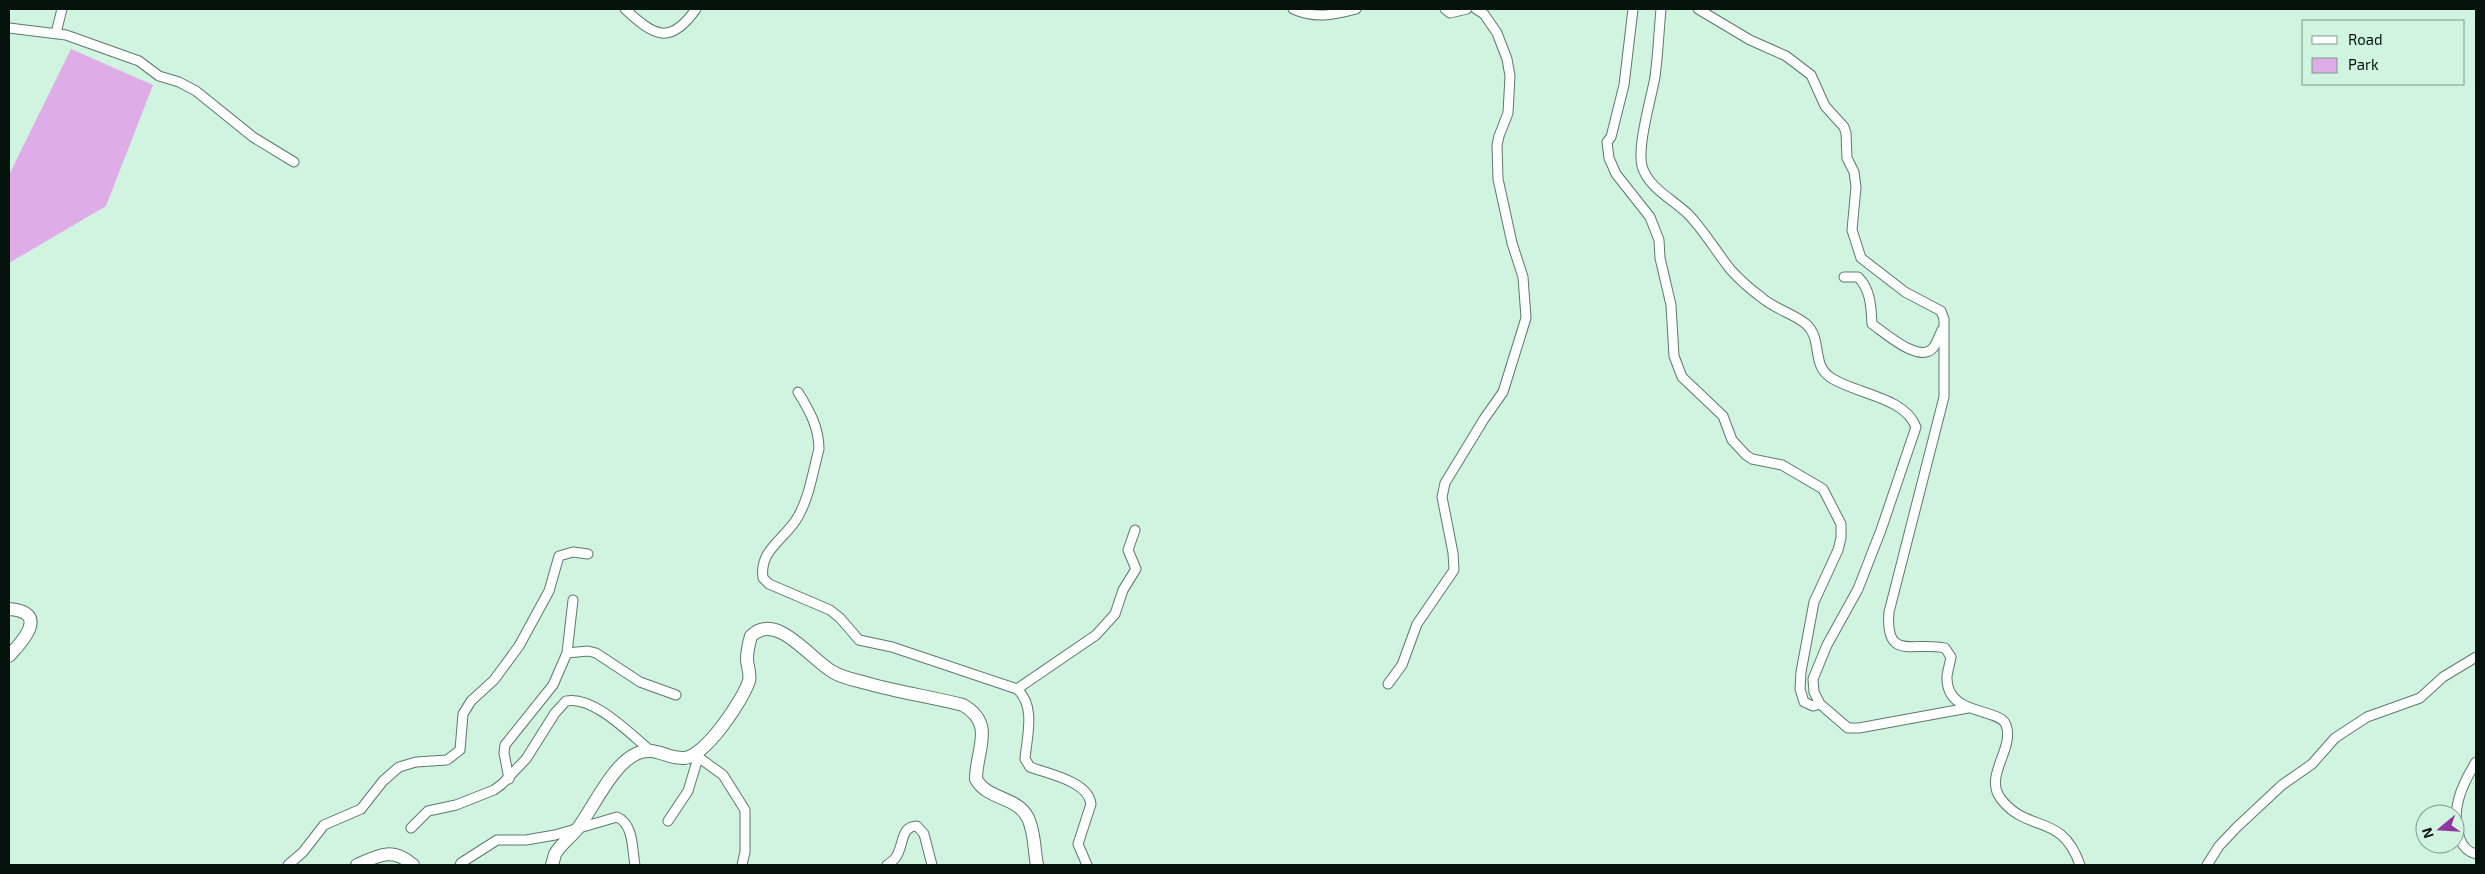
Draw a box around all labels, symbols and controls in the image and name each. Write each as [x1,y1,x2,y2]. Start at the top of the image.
legend [2302,20,2465,85]
text: Road [2348,30,2383,48]
text: Park [2348,55,2379,73]
north arrow [2415,804,2465,854]
text: N [2418,826,2437,841]

